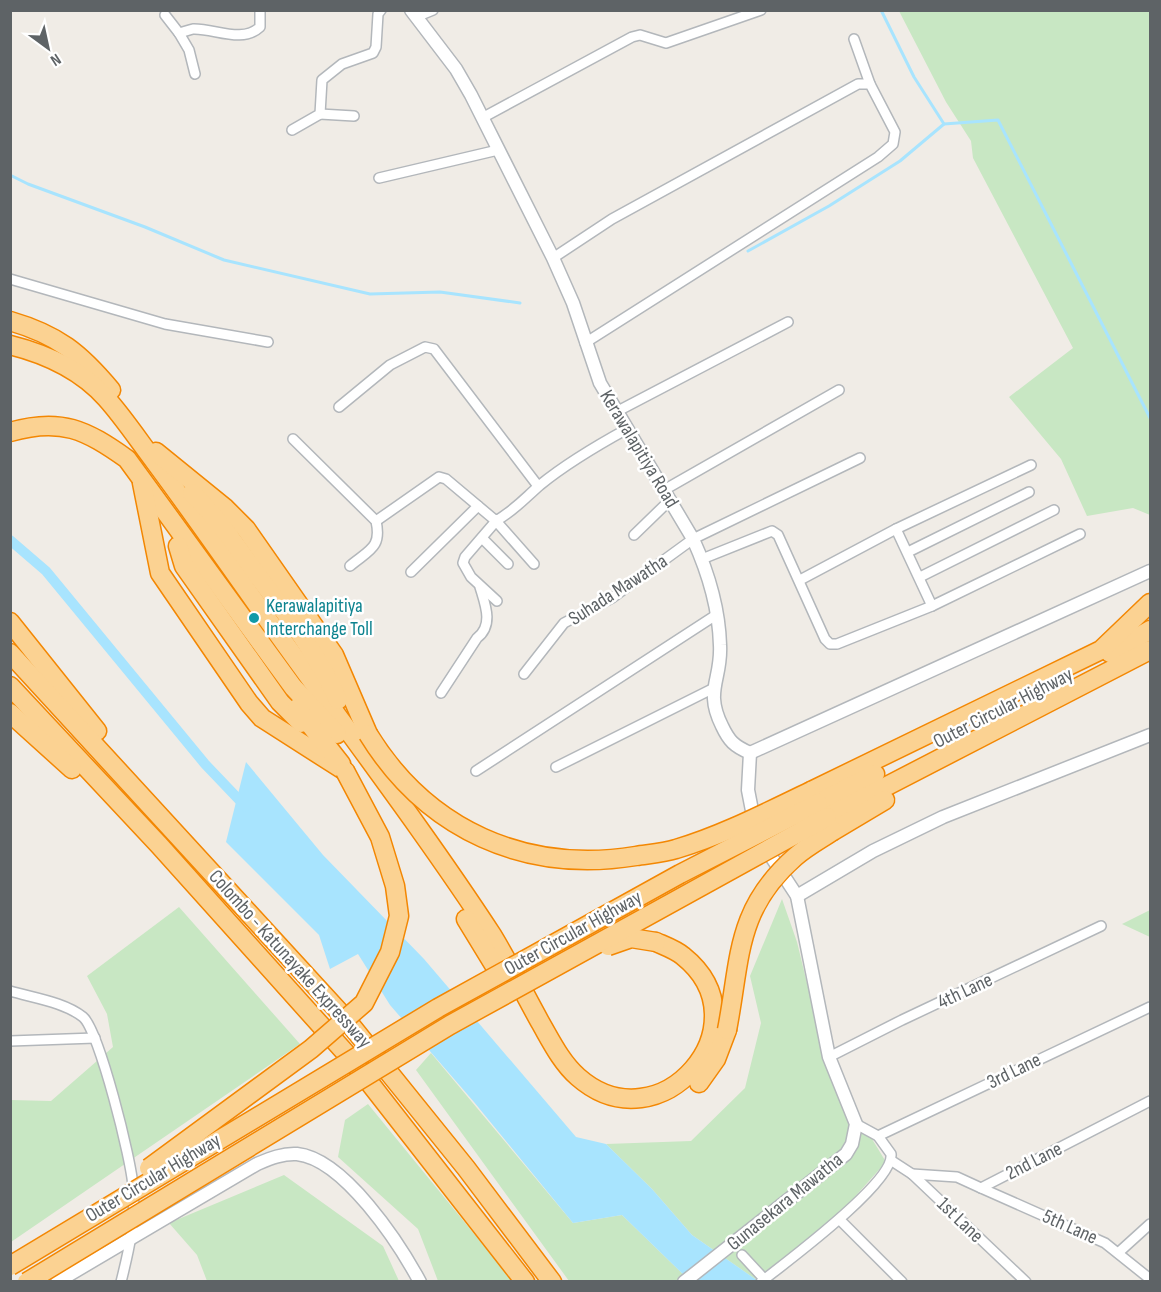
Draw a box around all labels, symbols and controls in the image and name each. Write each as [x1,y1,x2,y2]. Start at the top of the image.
north arrow [18,18,78,78]
text: N [47,49,64,70]
street label: Kerawalapitiya Road [594,386,684,512]
street label: Suhada Mawatha [564,549,672,631]
place label: Kerawalapitiya Interchange Toll [266,594,373,641]
marker: Kerawalapitiya Interchange Toll [247,611,261,625]
street label: Outer Circular Highway [929,662,1077,753]
street label: Colombo - Katunayake Expressway [204,865,377,1053]
street label: Outer Circular Highway [500,885,646,981]
street label: 4th Lane [934,968,996,1014]
street label: 3rd Lane [983,1048,1045,1094]
street label: Outer Circular Highway [81,1128,225,1228]
street label: 2nd Lane [1002,1137,1066,1185]
street label: Gunasekara Mawatha [722,1148,848,1256]
street label: 1st Lane [932,1192,988,1248]
street label: 5th Lane [1039,1204,1101,1250]

